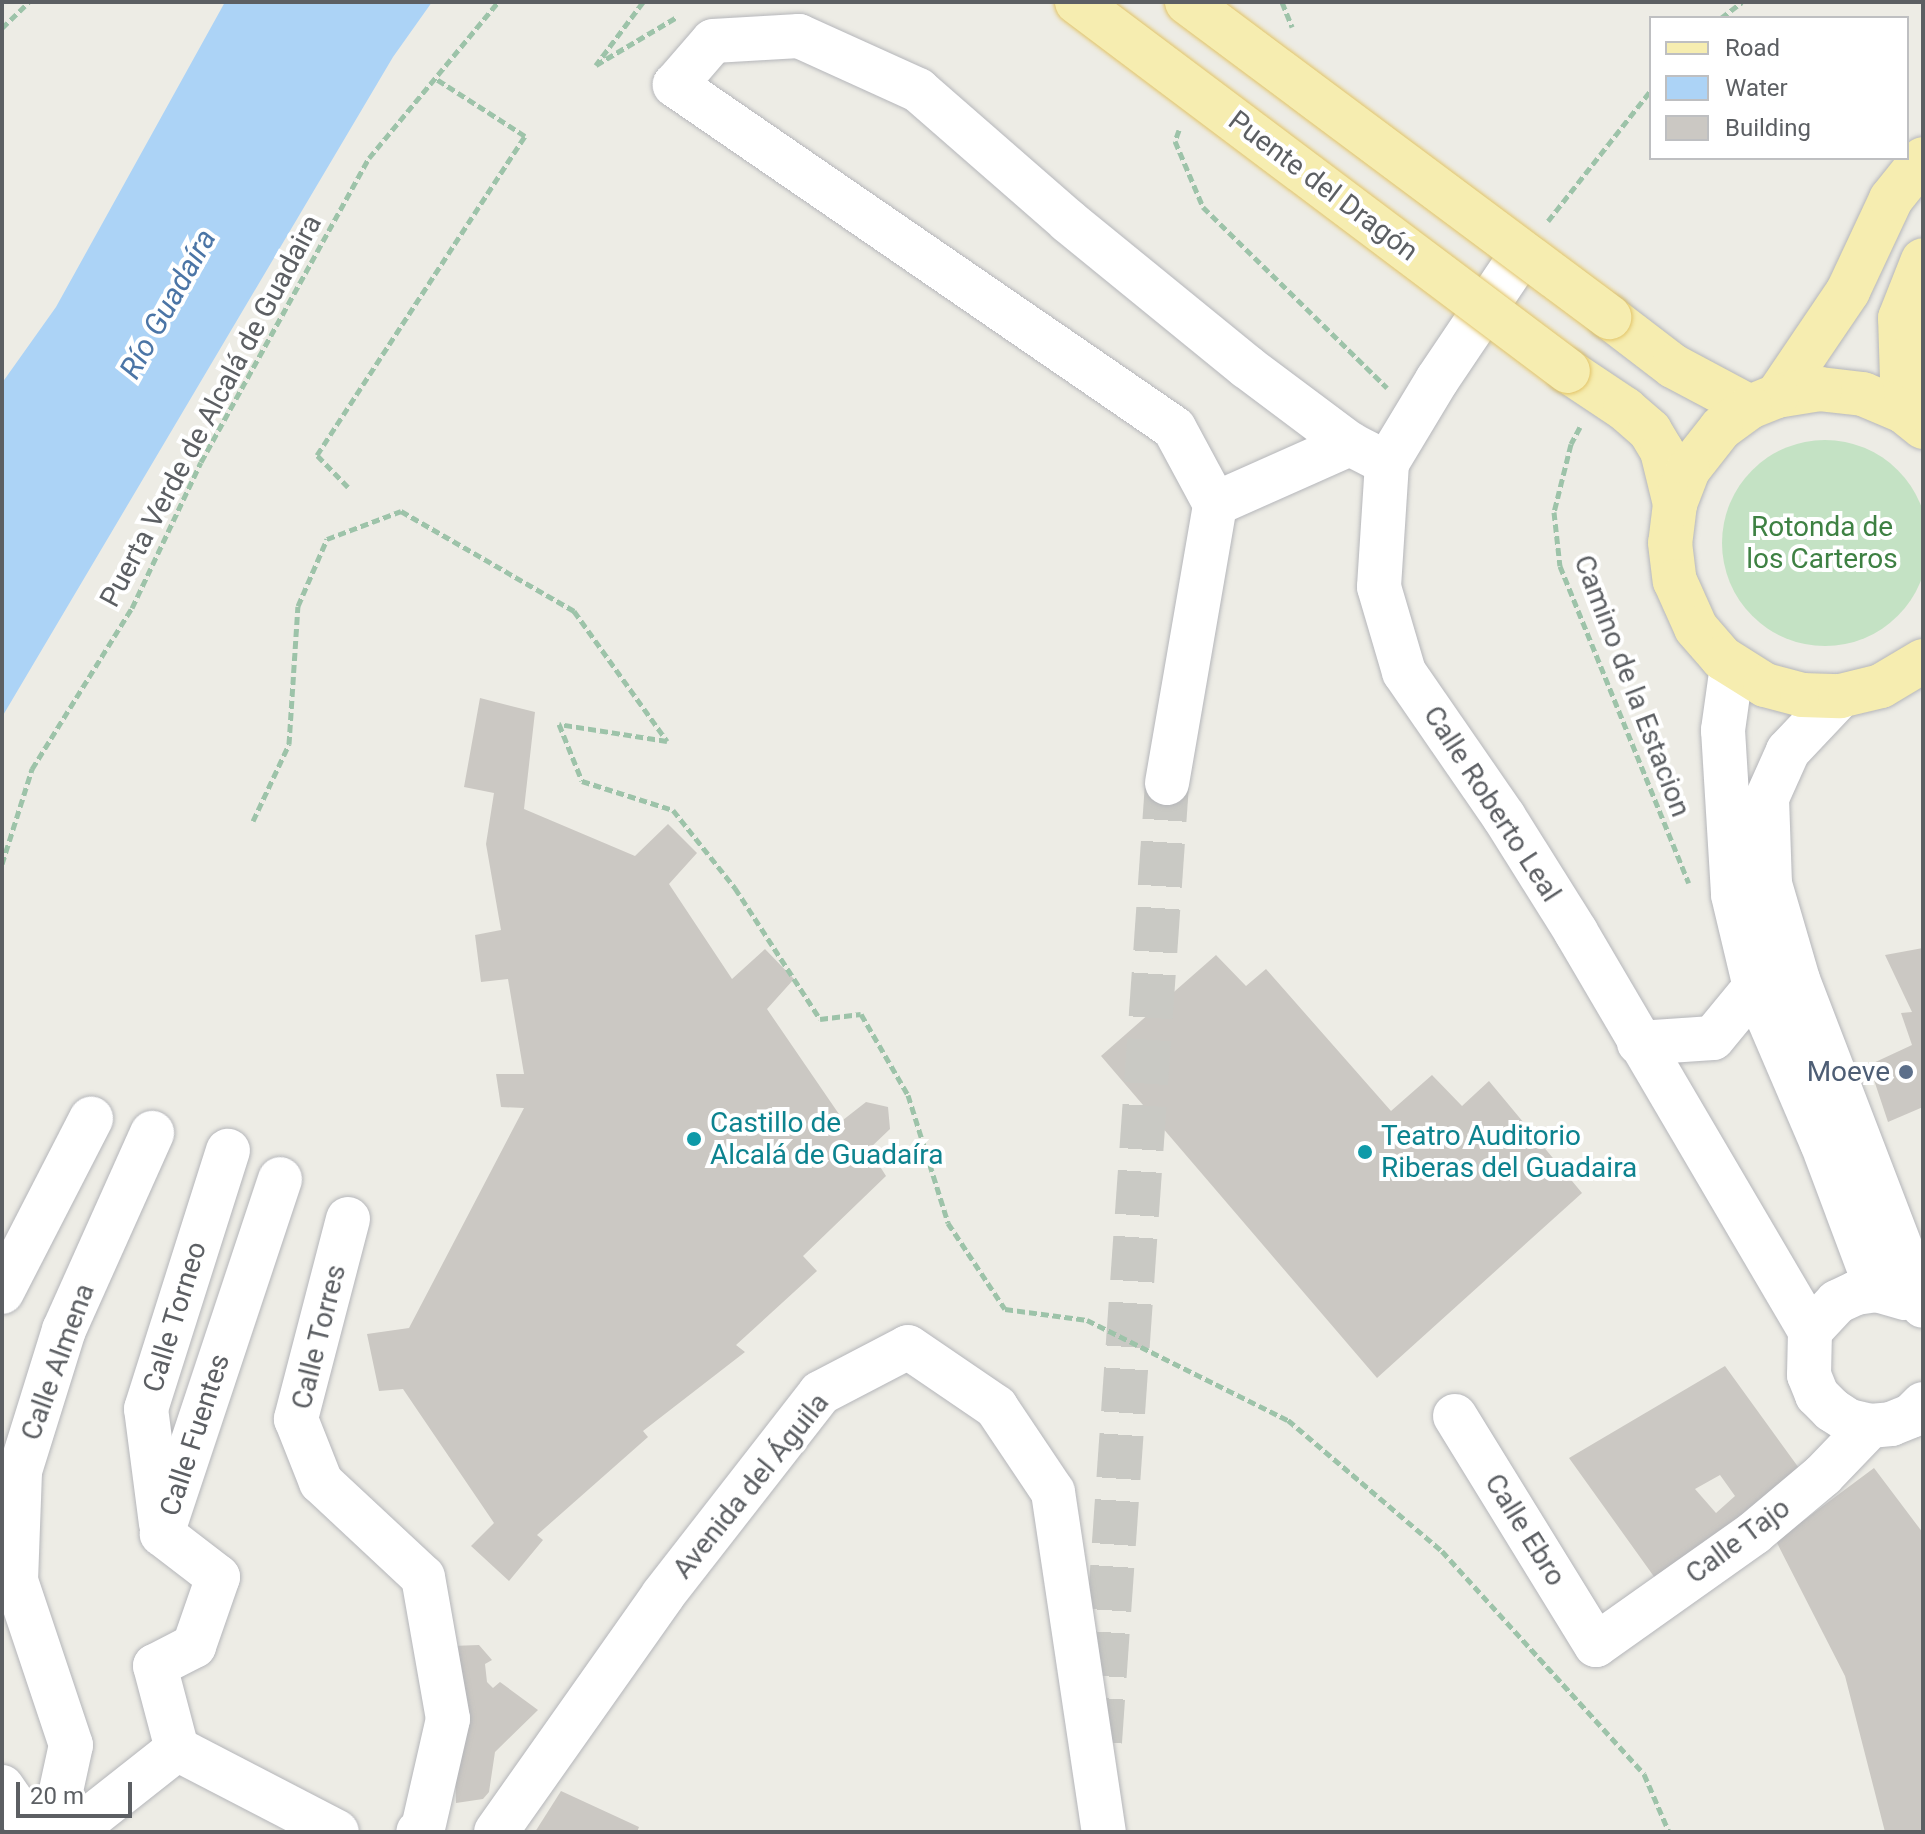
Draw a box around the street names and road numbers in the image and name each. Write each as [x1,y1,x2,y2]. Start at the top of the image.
street label: Puente del Dragón [1222,104,1424,268]
street label: Puerta Verde de Alcalá de Guadaira [93,209,329,613]
street label: Camino de la Estacion [1567,550,1697,822]
street label: Calle Roberto Leal [1416,700,1568,908]
street label: Calle Torneo [136,1238,214,1396]
street label: Calle Torres [285,1261,353,1413]
street label: Calle Almena [14,1279,102,1445]
street label: Calle Fuentes [153,1350,237,1520]
street label: Avenida del Águila [666,1387,836,1585]
street label: Calle Ebro [1477,1468,1573,1592]
street label: Calle Tajo [1679,1491,1797,1591]

